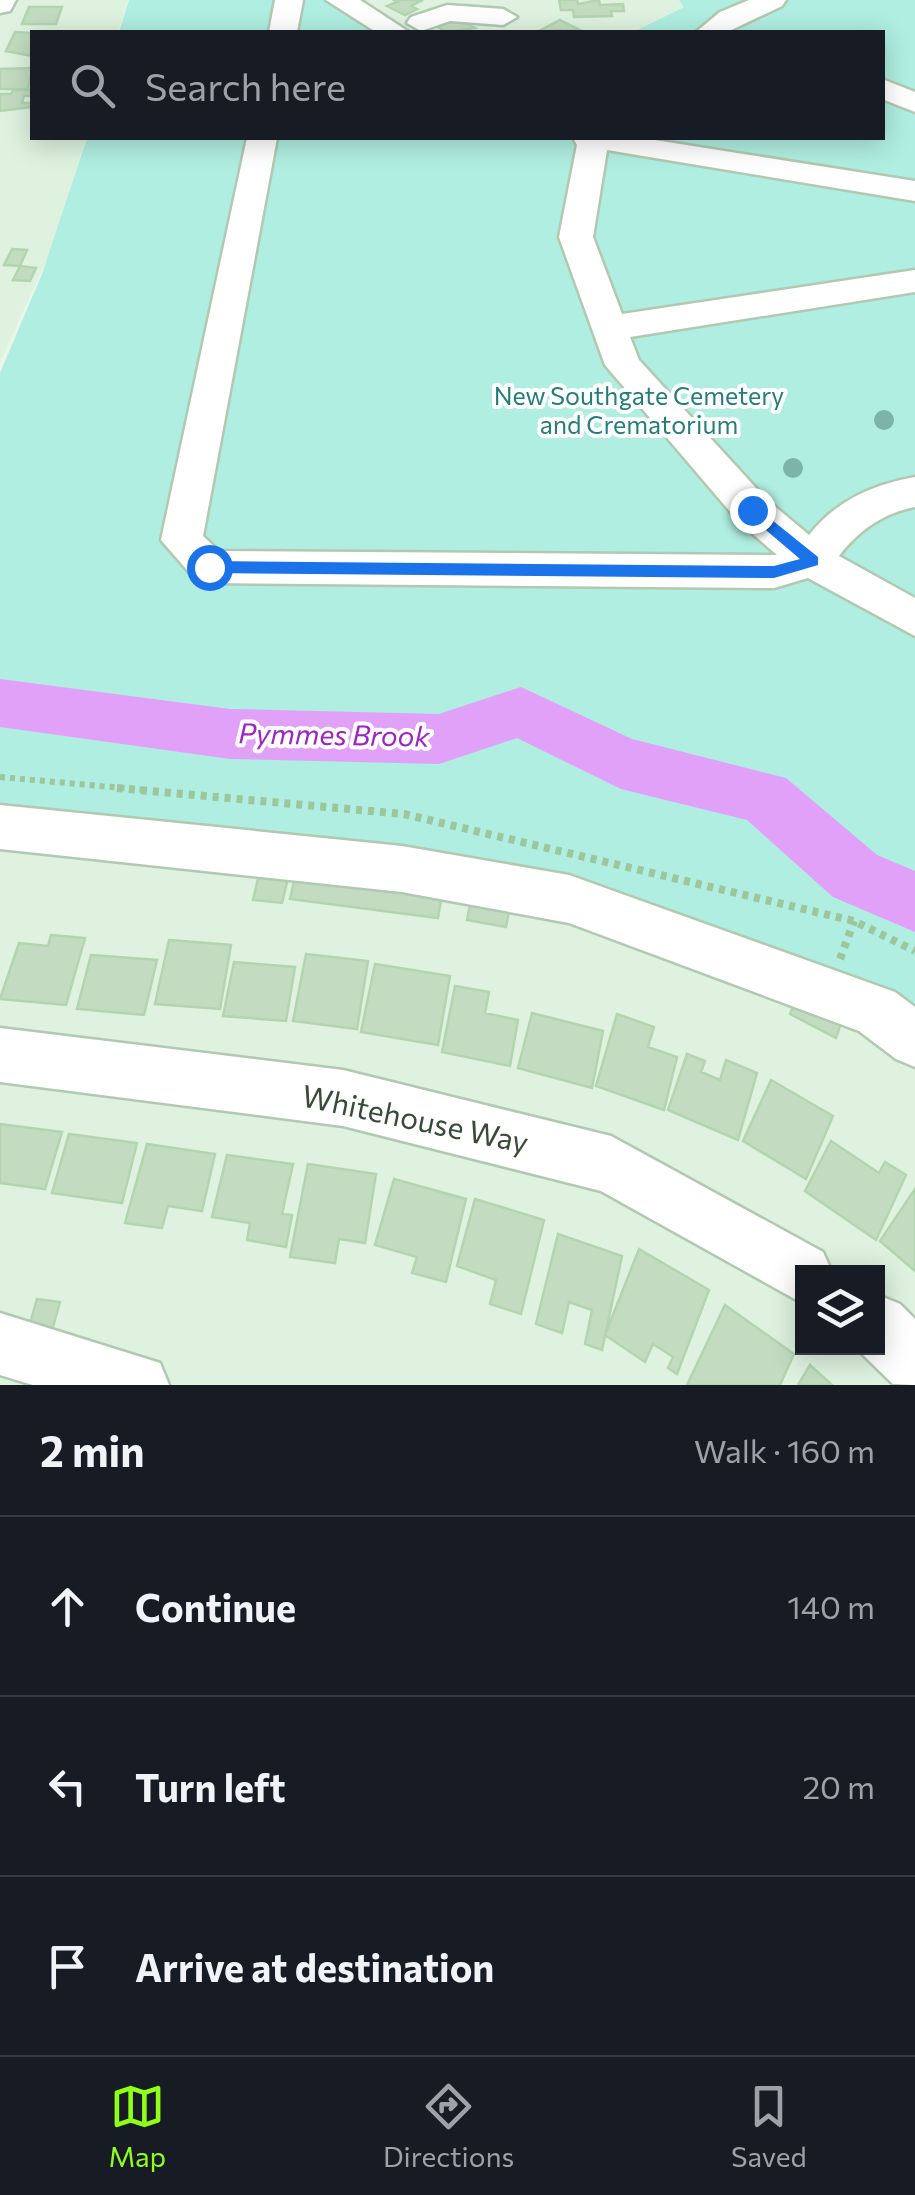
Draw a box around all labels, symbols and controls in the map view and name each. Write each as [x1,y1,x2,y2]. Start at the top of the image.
search box [30,30,885,140]
icon: search [65,58,120,113]
text: Search here [145,62,346,109]
park label: New Southgate Cemetery and Crematorium [494,380,784,439]
route end [730,488,776,534]
route start [187,545,233,591]
water label: Pymmes Brook [238,715,431,753]
street label: Whitehouse Way [299,1076,532,1160]
map controls [795,1265,885,1355]
button: layers [795,1265,885,1355]
text: 2 min [40,1424,145,1476]
text: Walk · 160 m [694,1430,875,1470]
icon: ahead [40,1579,95,1634]
text: Continue [135,1583,296,1630]
text: 140 m [787,1586,875,1626]
icon: left [40,1759,95,1814]
text: Turn left [135,1763,286,1810]
text: 20 m [802,1766,875,1806]
icon: arrive [40,1939,95,1994]
text: Arrive at destination [135,1943,494,1990]
tab: Map [108,2079,166,2173]
tab: Directions [383,2079,514,2173]
tab: Saved [731,2079,807,2173]

